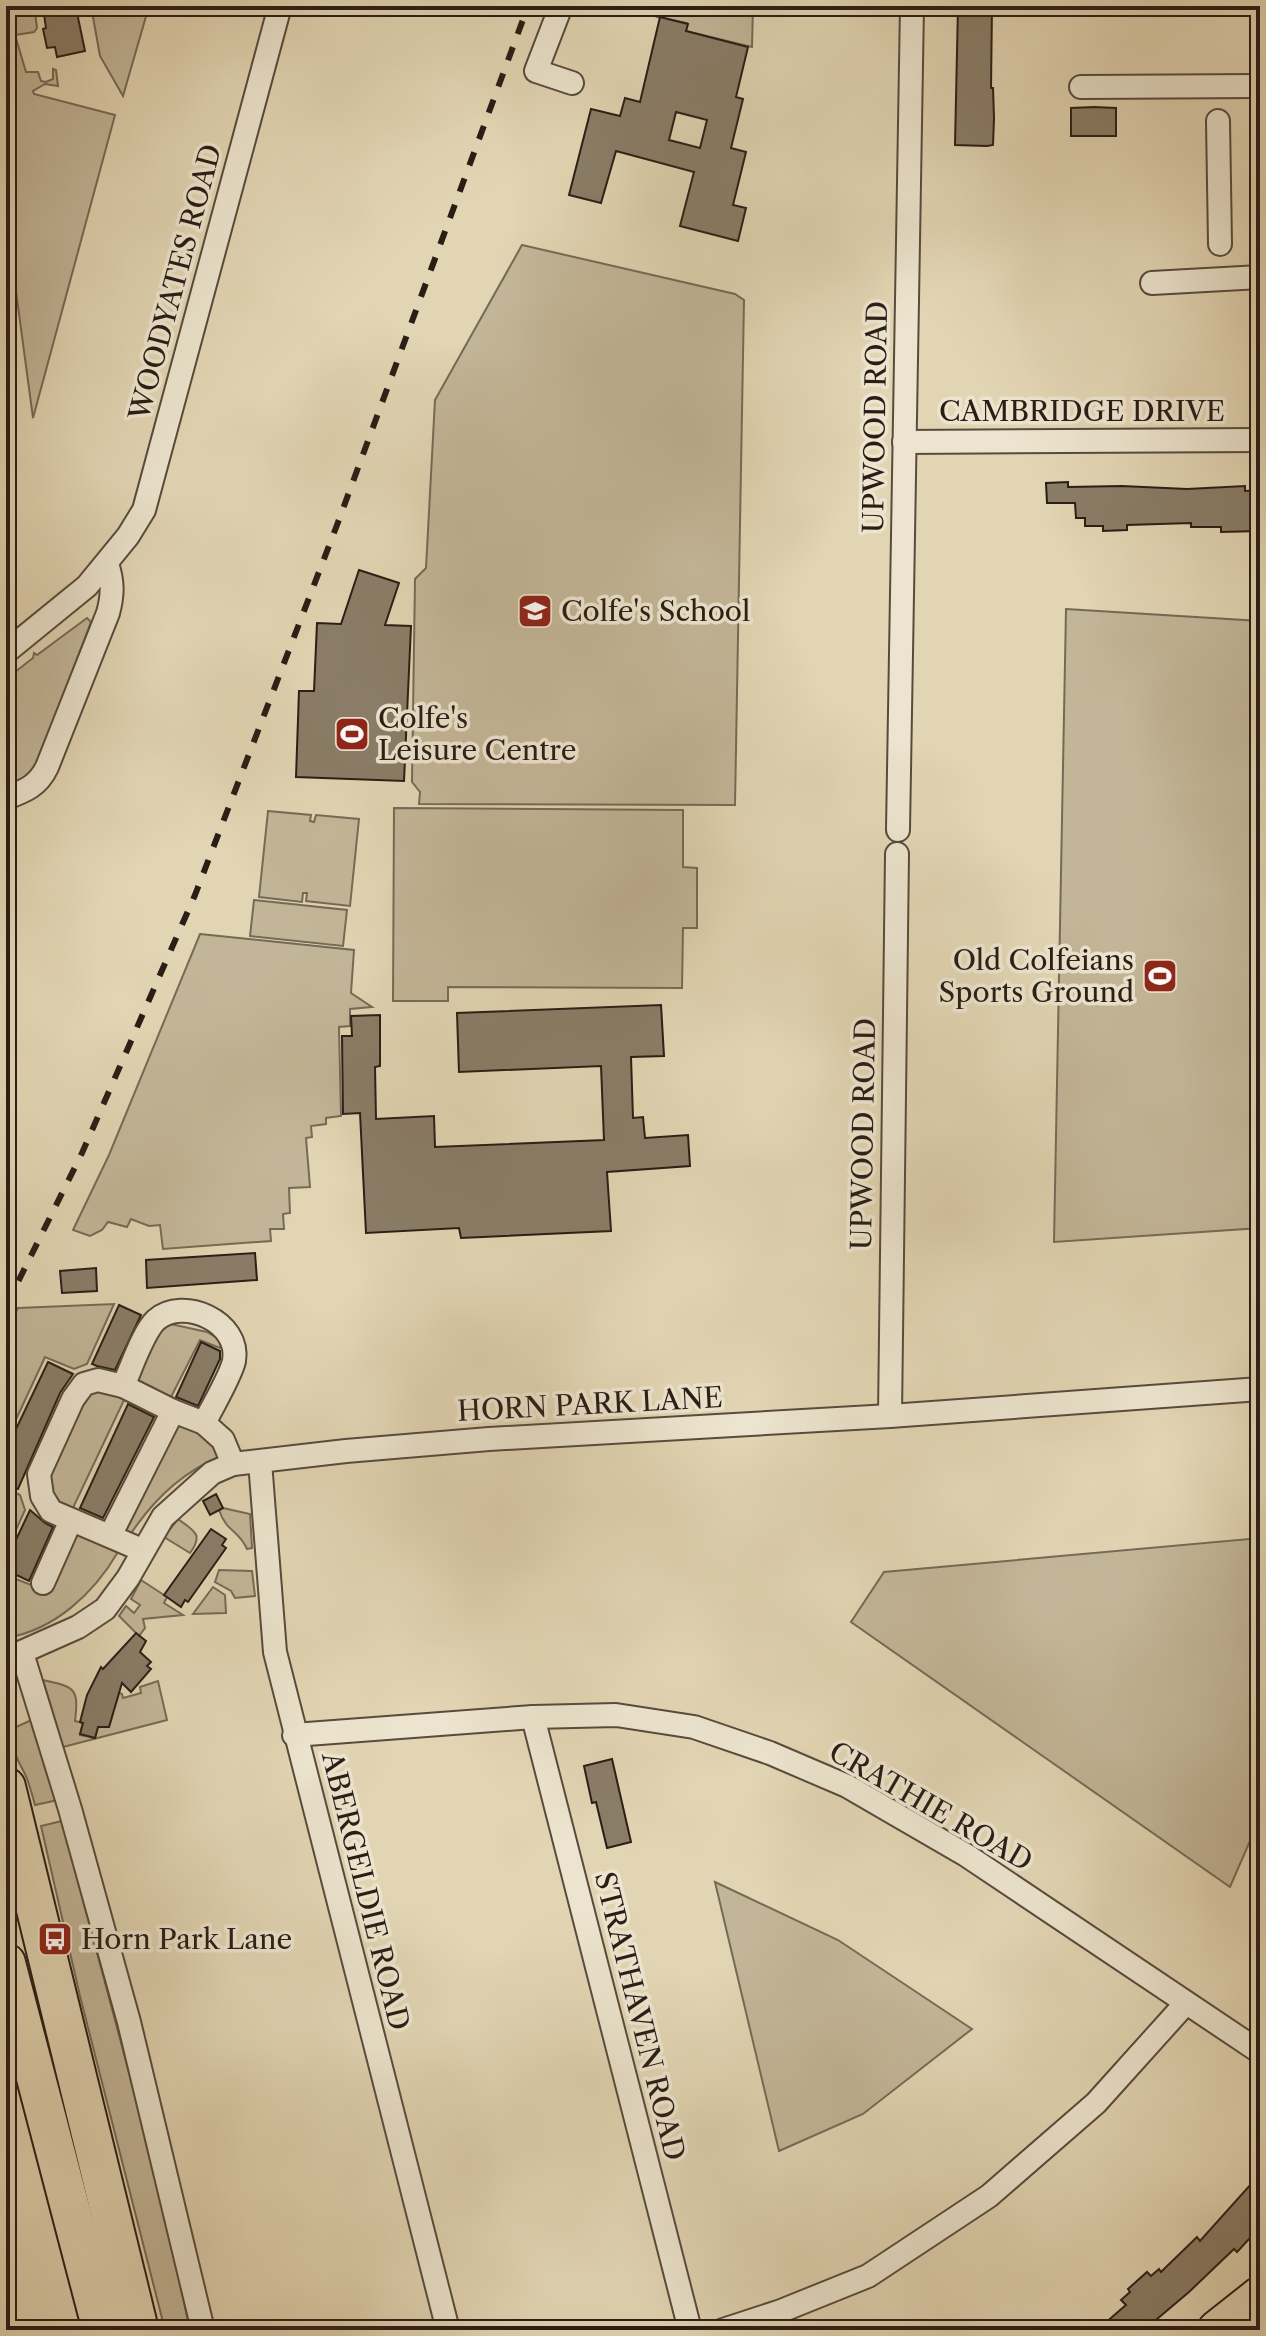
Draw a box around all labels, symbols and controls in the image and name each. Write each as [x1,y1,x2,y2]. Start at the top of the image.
street label: WOODYATES ROAD [122,140,228,425]
street label: UPWOOD ROAD [856,301,894,533]
street label: CAMBRIDGE DRIVE [939,394,1225,428]
school or university icon: Colfe's School [516,592,554,630]
place label: Colfe's School [561,594,750,628]
place label: Colfe's Leisure Centre [378,701,576,767]
sports icon: Colfe's Leisure Centre [333,715,371,753]
place label: Old Colfeians Sports Ground [939,943,1134,1009]
sports icon: Old Colfeians Sports Ground [1141,957,1179,995]
street label: UPWOOD ROAD [844,1018,882,1250]
street label: HORN PARK LANE [456,1380,724,1428]
street label: CRATHIE ROAD [823,1734,1039,1878]
street label: ABERGELDIE ROAD [315,1747,417,2034]
street label: STRATHAVEN ROAD [588,1868,692,2164]
bus stop icon: Horn Park Lane [36,1920,74,1958]
place label: Horn Park Lane [81,1922,292,1956]

